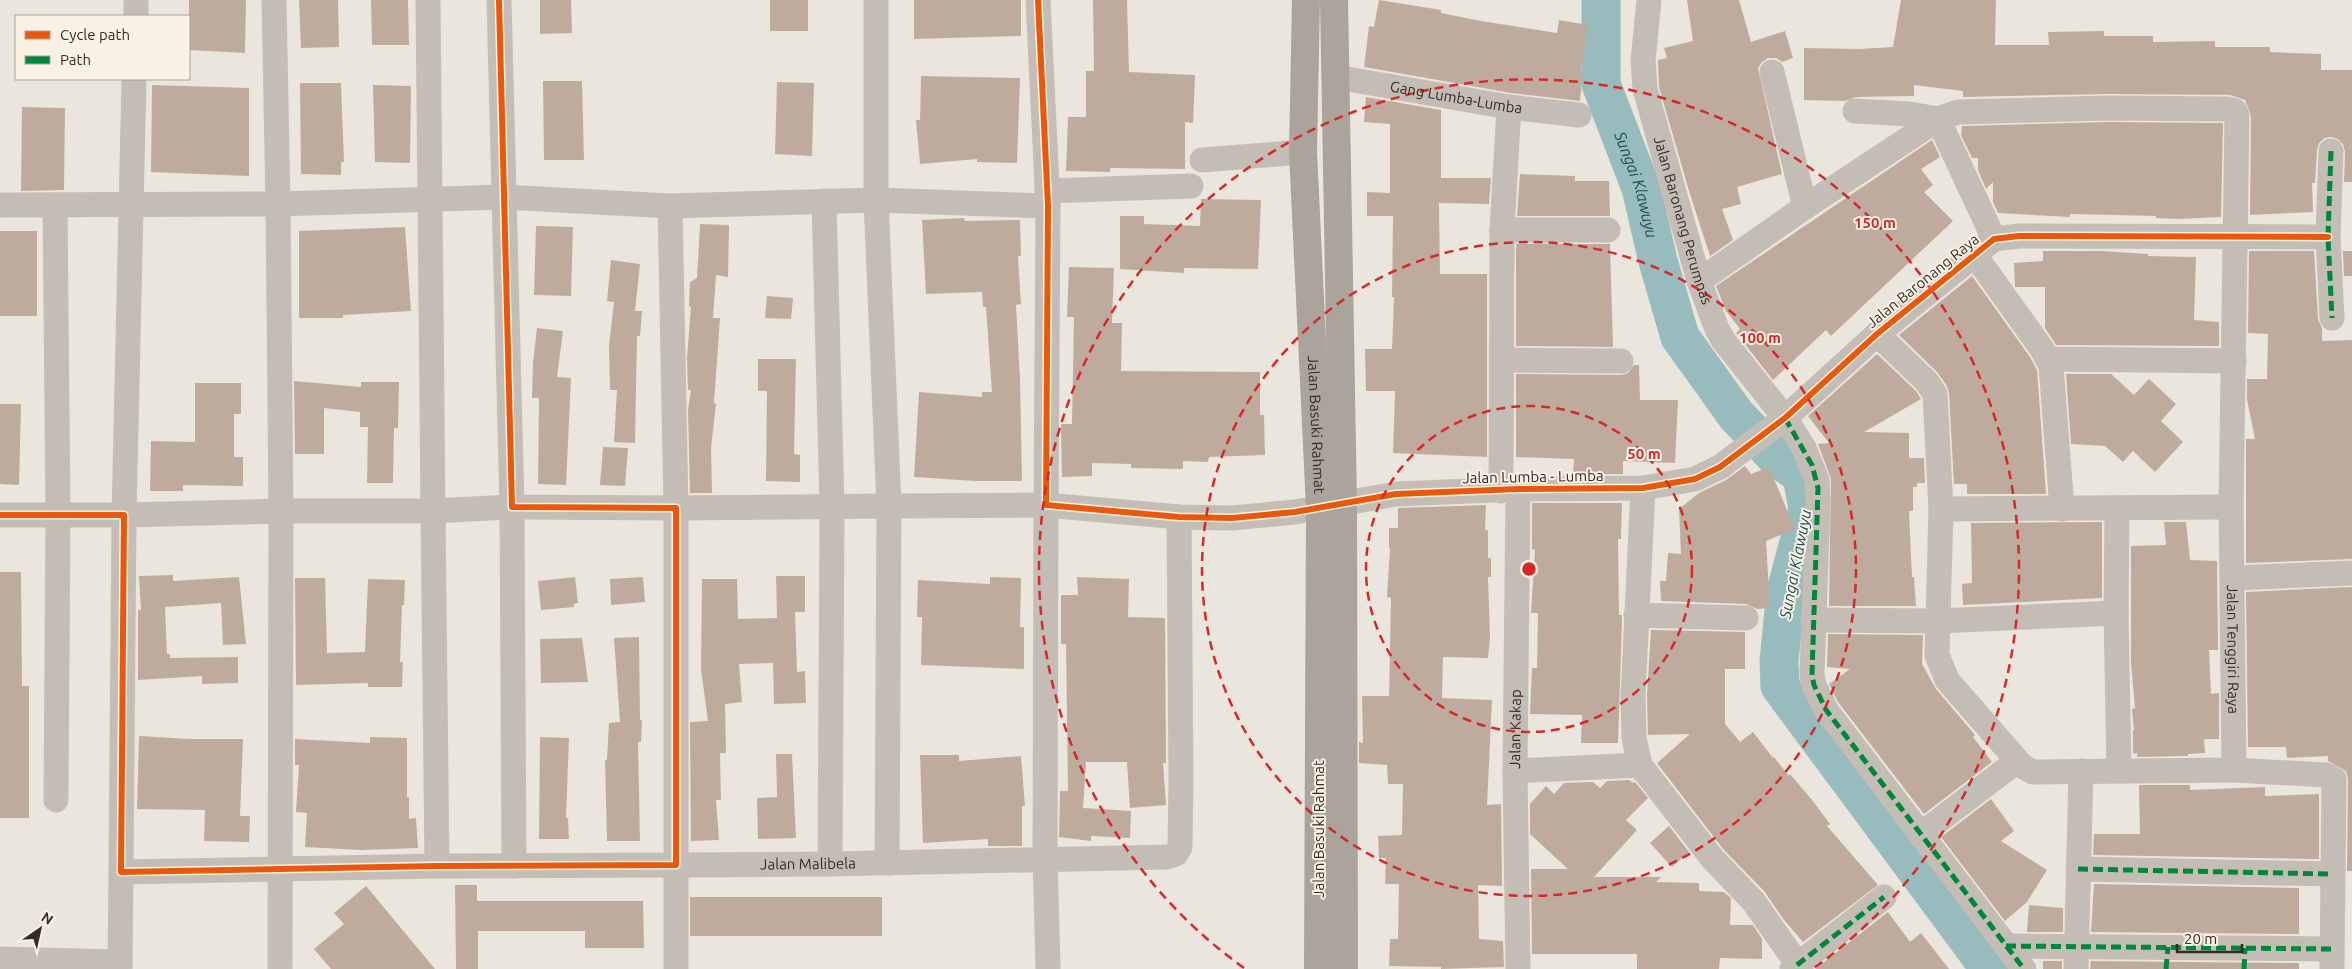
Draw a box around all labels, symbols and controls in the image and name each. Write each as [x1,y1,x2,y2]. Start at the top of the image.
legend [15,15,190,80]
text: Cycle path [60,26,130,43]
text: Path [60,51,91,68]
street label: Gang Lumba-Lumba [1389,78,1523,116]
water label: Sungai Klawuyu [1611,128,1661,240]
street label: Jalan Baronang Perumnas [1651,134,1716,307]
text: 150 m [1854,214,1896,231]
street label: Jalan Baronang Raya [1863,230,1982,331]
text: 100 m [1739,329,1781,346]
street label: Jalan Basuki Rahmat [1305,355,1328,494]
text: 50 m [1627,445,1661,462]
street label: Jalan Lumba - Lumba [1462,467,1604,486]
water label: Sungai Klawuyu [1775,508,1814,621]
centre of rings [1520,560,1538,578]
street label: Jalan Tenggiri Raya [2224,585,2242,714]
street label: Jalan Kakap [1506,689,1524,769]
street label: Jalan Basuki Rahmat [1310,760,1327,898]
street label: Jalan Malibela [760,854,856,872]
north arrow [15,904,65,954]
text: N [38,909,56,928]
scale bar [2177,922,2242,954]
text: 20 m [2184,930,2217,947]

